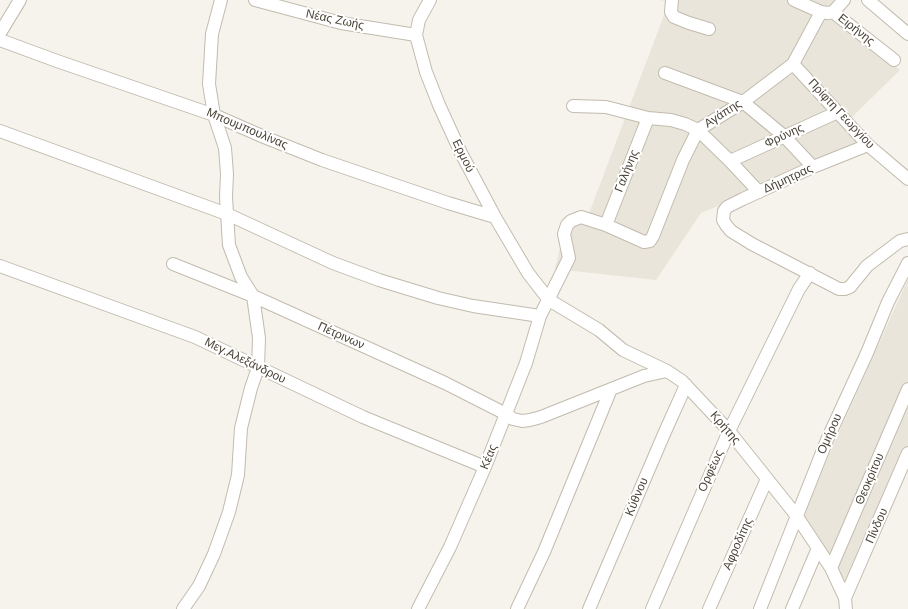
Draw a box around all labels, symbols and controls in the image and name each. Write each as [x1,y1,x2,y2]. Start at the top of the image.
street label: Νέας Ζωής [305,7,365,33]
street label: Ειρήνης [835,11,877,49]
street label: Πρίφτη Γεωργίου [805,76,877,152]
street label: Αγάπης [702,97,744,131]
street label: Μπουμπουλίνας [204,105,290,153]
street label: Φρύνης [762,121,806,151]
street label: Ερμού [449,137,477,175]
street label: Γαλήνης [612,148,642,194]
street label: Δήμητρας [761,161,815,197]
street label: Πέτρινων [315,319,367,353]
street label: Μεγ.Αλεξάνδρου [202,335,288,387]
street label: Κρήτης [707,409,743,447]
street label: Ομήρου [815,411,845,457]
street label: Κέας [477,442,501,472]
street label: Ορφέως [695,448,727,494]
street label: Θεοκρίτου [853,451,887,507]
street label: Κύθνου [622,476,652,518]
street label: Πίνδου [863,506,891,546]
street label: Αφροδίτης [720,516,756,572]

